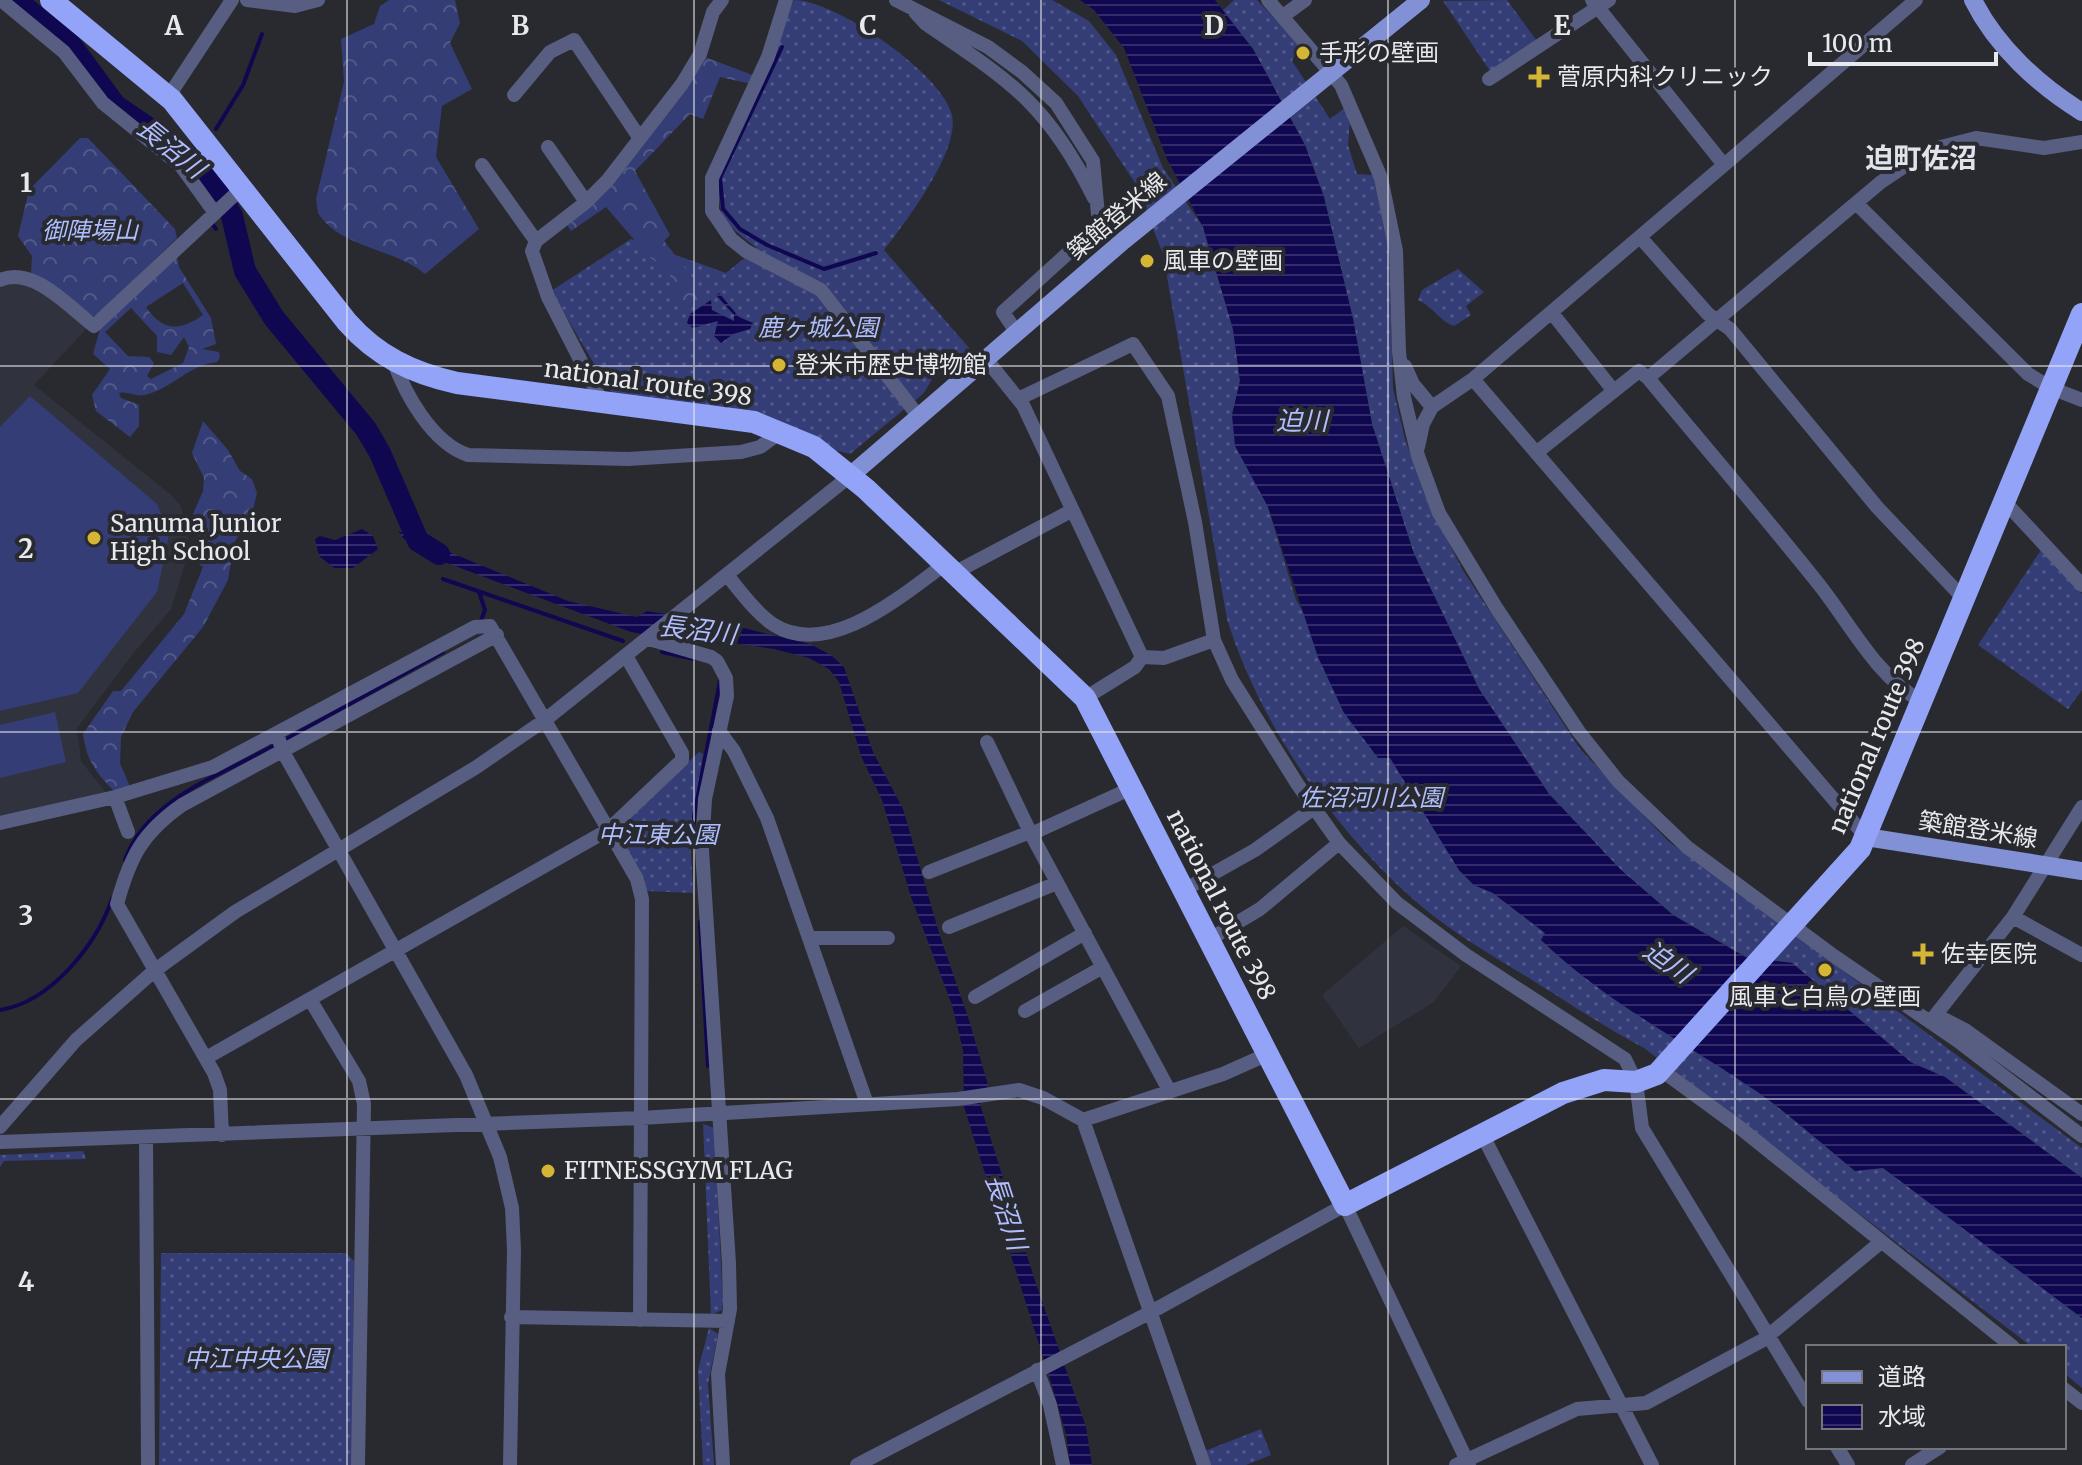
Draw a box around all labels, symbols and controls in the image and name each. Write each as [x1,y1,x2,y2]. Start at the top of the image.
text: A [164,9,184,42]
text: B [511,9,529,42]
text: C [859,9,877,42]
text: D [1204,9,1224,42]
text: E [1554,9,1571,42]
scale bar [1810,16,1996,66]
text: 100 m [1822,28,1893,59]
place label: 手形の壁画 [1319,37,1439,68]
marker: 手形の壁画 [1294,44,1312,62]
place label: 菅原内科クリニック [1557,61,1773,92]
marker: 菅原内科クリニック [1528,66,1550,88]
water label: 長沼川 [131,110,214,187]
district label: 迫町佐沼 [1865,140,1977,176]
street label: 築館登米線 [1061,165,1173,266]
text: 1 [20,166,32,199]
park label: 御陣場山 [42,215,140,246]
place label: 風車の壁画 [1163,245,1283,276]
marker: 風車の壁画 [1138,252,1156,270]
park label: 鹿ヶ城公園 [758,312,881,343]
place label: 登米市歴史博物館 [795,349,987,380]
street label: national route 398 [542,353,754,412]
marker: 登米市歴史博物館 [770,356,788,374]
water label: 迫川 [1276,404,1331,437]
place label: Sanuma Junior High School [110,508,282,567]
marker: Sanuma Junior High School [85,529,103,547]
text: 2 [18,532,34,565]
water label: 長沼川 [657,608,742,651]
street label: national route 398 [1821,633,1932,838]
park label: 佐沼河川公園 [1299,782,1446,813]
street label: national route 398 [1160,804,1283,1005]
street label: 築館登米線 [1916,805,2040,854]
park label: 中江東公園 [598,819,721,850]
text: 3 [19,899,33,932]
water label: 迫川 [1638,933,1701,992]
place label: 佐幸医院 [1941,938,2037,969]
marker: 佐幸医院 [1912,943,1934,965]
marker: 風車と白鳥の壁画 [1816,961,1834,979]
place label: 風車と白鳥の壁画 [1729,981,1921,1012]
place label: FITNESSGYM FLAG [564,1155,794,1186]
marker: FITNESSGYM FLAG [539,1162,557,1180]
water label: 長沼川 [979,1170,1035,1257]
text: 4 [18,1265,35,1298]
park label: 中江中央公園 [184,1343,331,1374]
legend [1806,1345,2066,1449]
text: 道路 [1878,1361,1926,1392]
text: 水域 [1878,1401,1926,1432]

